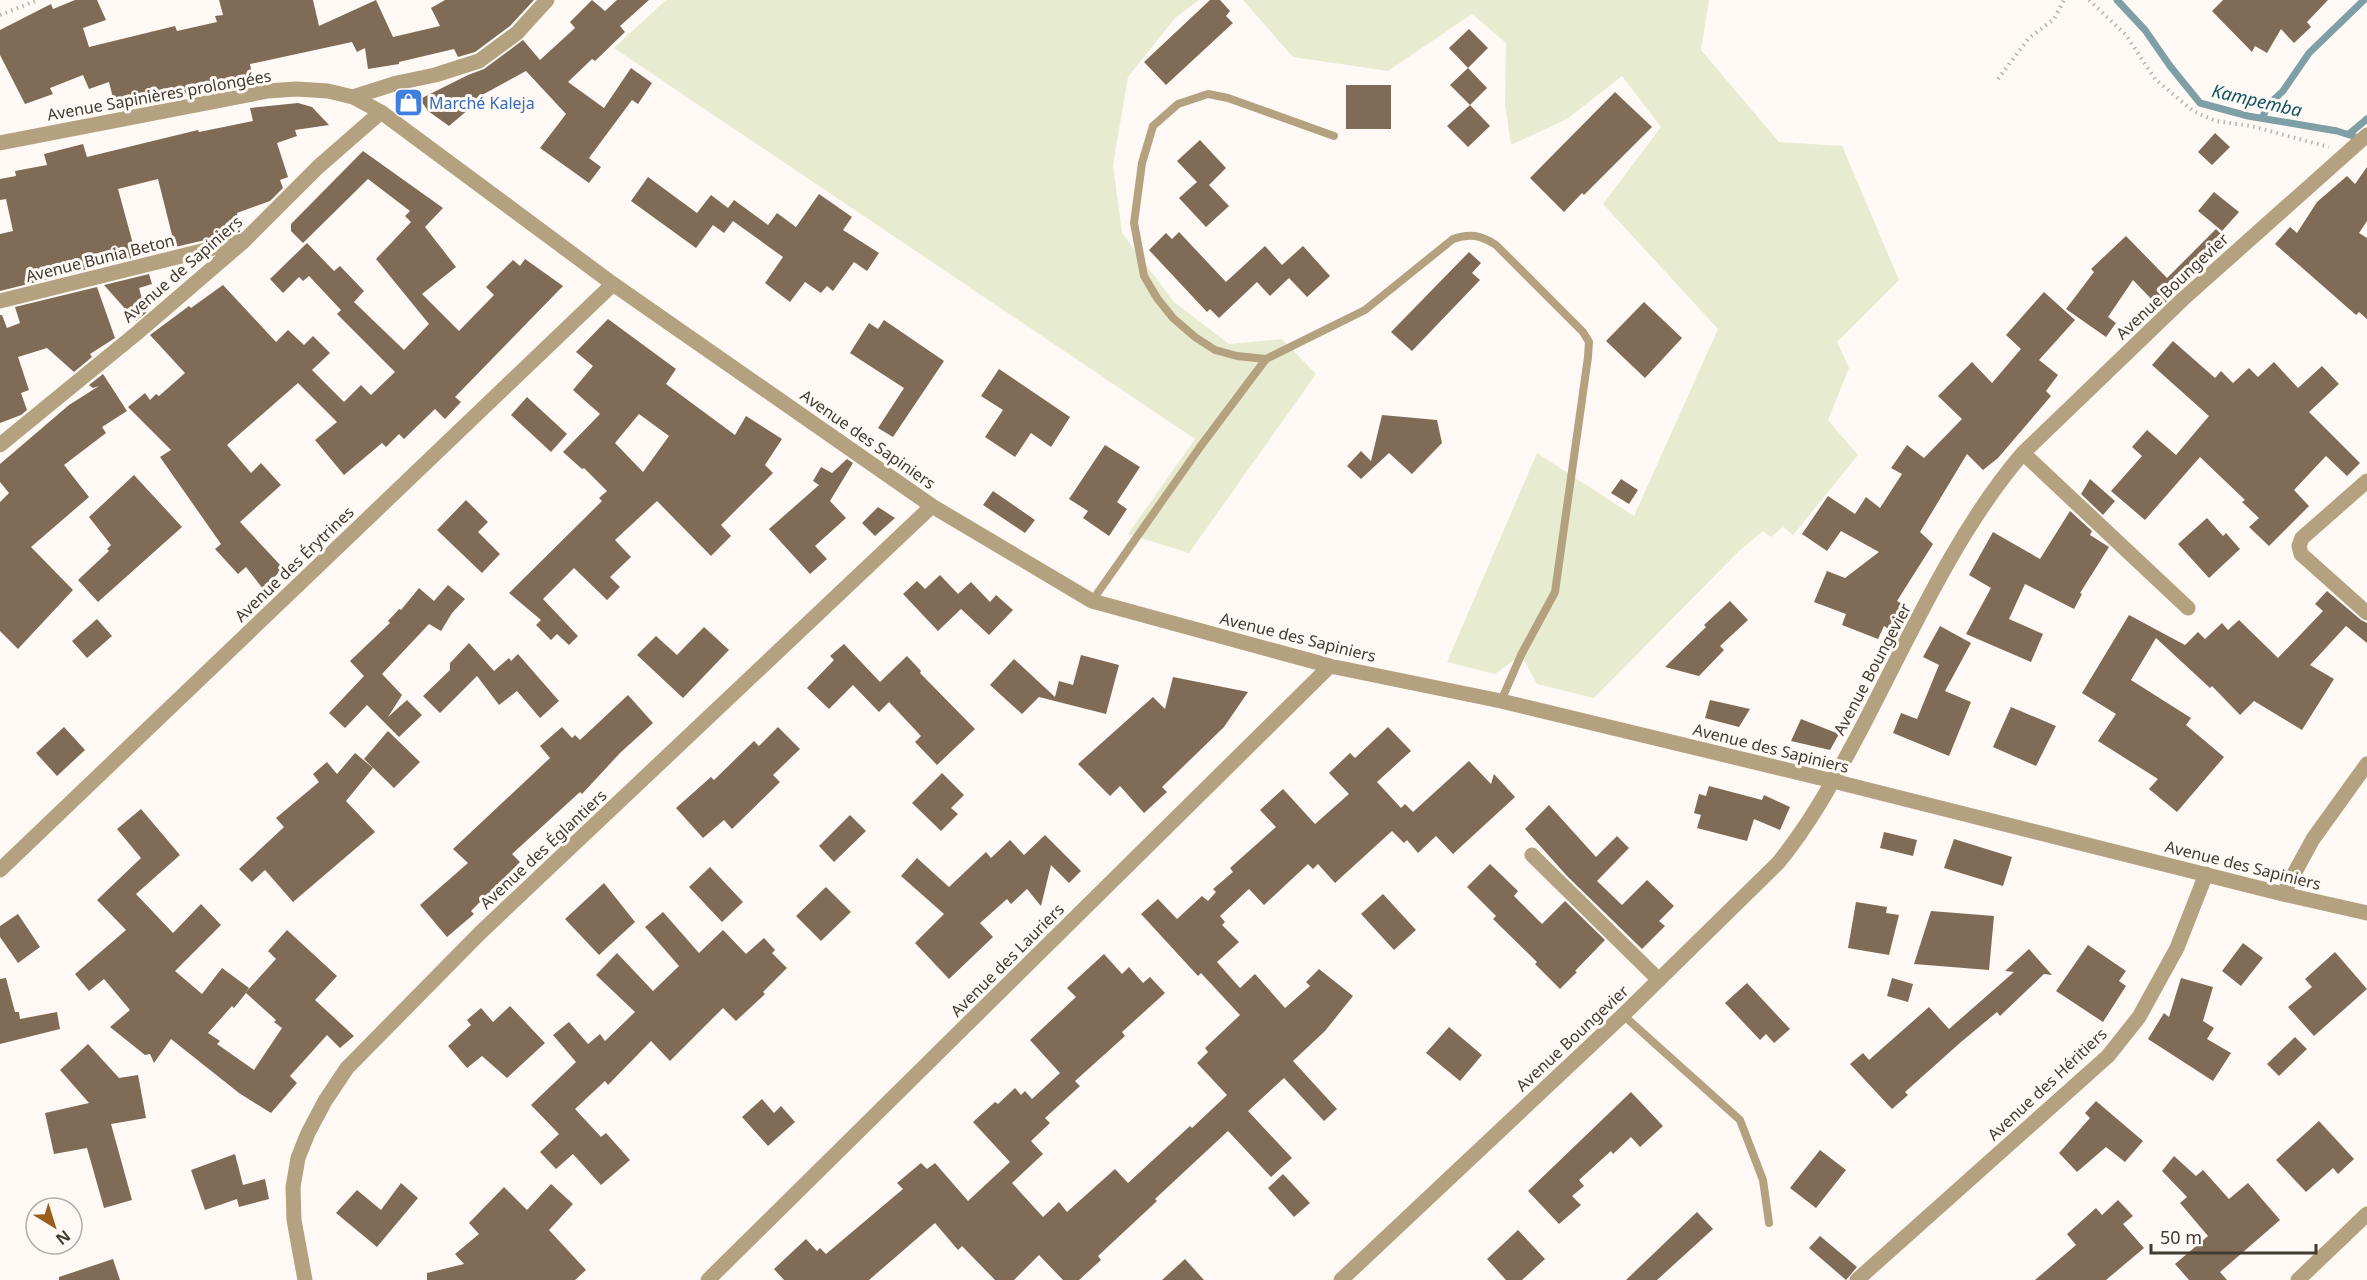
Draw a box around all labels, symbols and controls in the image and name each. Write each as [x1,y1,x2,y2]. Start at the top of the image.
street label: Avenue Sapinières prolongées [45,64,273,126]
water label: Kampemba [2210,78,2304,122]
shop icon: Marché Kaleja [392,87,424,119]
place label: Marché Kaleja [429,92,535,114]
street label: Avenue de Sapiniers [117,211,247,327]
street label: Avenue Boungevier [2111,228,2233,344]
street label: Avenue Bunia Beton [23,229,177,287]
street label: Avenue des Sapiniers [796,384,940,494]
street label: Avenue des Érytrines [230,501,358,627]
street label: Avenue Boungevier [1828,599,1916,739]
street label: Avenue des Sapiniers [1218,607,1378,667]
street label: Avenue des Sapiniers [1691,718,1851,778]
street label: Avenue des Églantiers [475,784,611,914]
street label: Avenue des Sapiniers [2163,835,2323,895]
street label: Avenue des Lauriers [945,898,1069,1022]
street label: Avenue Boungevier [1511,980,1633,1096]
street label: Avenue des Héritiers [1983,1023,2111,1145]
north arrow [24,1196,84,1256]
scale bar [2151,1217,2316,1255]
text: N [51,1225,75,1250]
text: 50 m [2160,1225,2202,1249]

